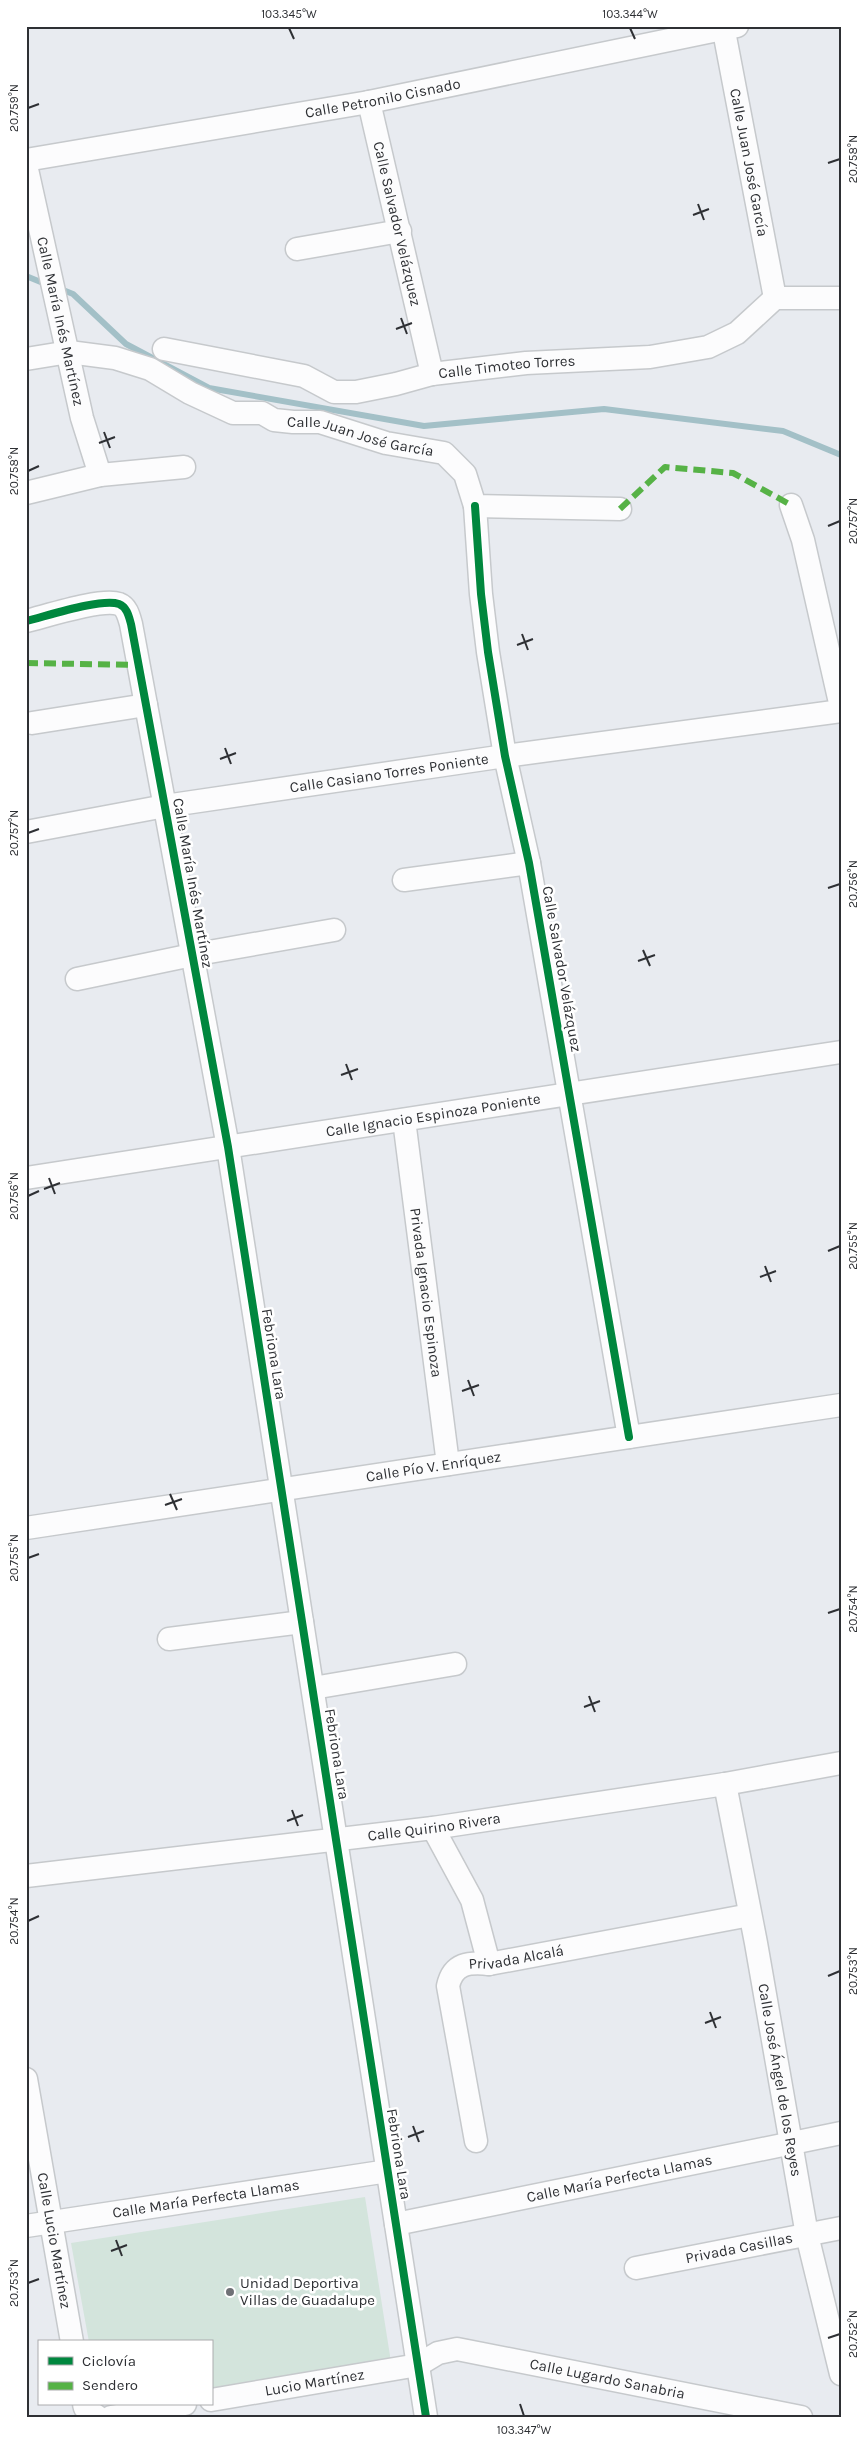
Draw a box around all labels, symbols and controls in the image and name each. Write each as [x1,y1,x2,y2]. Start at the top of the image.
text: 103.345°W [261,7,317,21]
text: 103.344°W [602,7,658,21]
street label: Calle Petronilo Cisnado [304,74,462,122]
text: 20.759°N [7,84,21,132]
street label: Calle Juan José García [726,87,772,238]
text: 20.758°N [846,135,860,183]
street label: Calle Salvador Velázquez [369,140,425,308]
street label: Calle María Inés Martínez [33,235,88,407]
street label: Calle Timoteo Torres [437,352,576,382]
street label: Calle Juan José García [286,412,435,460]
text: 20.758°N [7,447,21,495]
text: 20.757°N [846,498,860,544]
street label: Calle Casiano Torres Poniente [289,750,490,797]
street label: Calle María Inés Martínez [169,796,217,970]
text: 20.757°N [7,810,21,856]
text: 20.756°N [846,860,860,908]
street label: Calle Salvador Velázquez [539,885,585,1053]
street label: Calle Ignacio Espinoza Poniente [324,1090,542,1141]
text: 20.756°N [7,1172,21,1220]
street label: Privada Ignacio Espinoza [406,1207,446,1379]
text: 20.755°N [846,1222,860,1270]
street label: Febriona Lara [258,1307,290,1401]
street label: Calle Pío V. Enríquez [365,1447,502,1486]
text: 20.755°N [7,1534,21,1582]
text: 20.754°N [846,1585,860,1633]
street label: Febriona Lara [321,1707,353,1801]
street label: Calle Quirino Rivera [367,1809,502,1845]
text: 20.754°N [7,1897,21,1945]
street label: Privada Alcalá [468,1941,565,1973]
text: 20.753°N [846,1947,860,1995]
street label: Calle José Ángel de los Reyes [754,1982,806,2178]
street label: Febriona Lara [383,2107,415,2201]
street label: Calle María Perfecta Llamas [525,2151,714,2206]
street label: Calle Lucio Martínez [34,2171,75,2310]
street label: Calle María Perfecta Llamas [111,2176,301,2222]
street label: Privada Casillas [684,2229,794,2267]
text: 20.753°N [7,2259,21,2307]
place label: Unidad Deportiva Villas de Guadalupe [240,2274,375,2309]
marker: Unidad Deportiva Villas de Guadalupe [224,2286,236,2298]
text: 20.752°N [846,2310,860,2358]
legend [38,2340,212,2406]
text: Ciclovía [82,2352,136,2370]
street label: Calle Lugardo Sanabria [528,2355,687,2403]
street label: Lucio Martínez [263,2365,366,2400]
text: Sendero [82,2376,138,2394]
text: 103.347°W [497,2423,552,2437]

